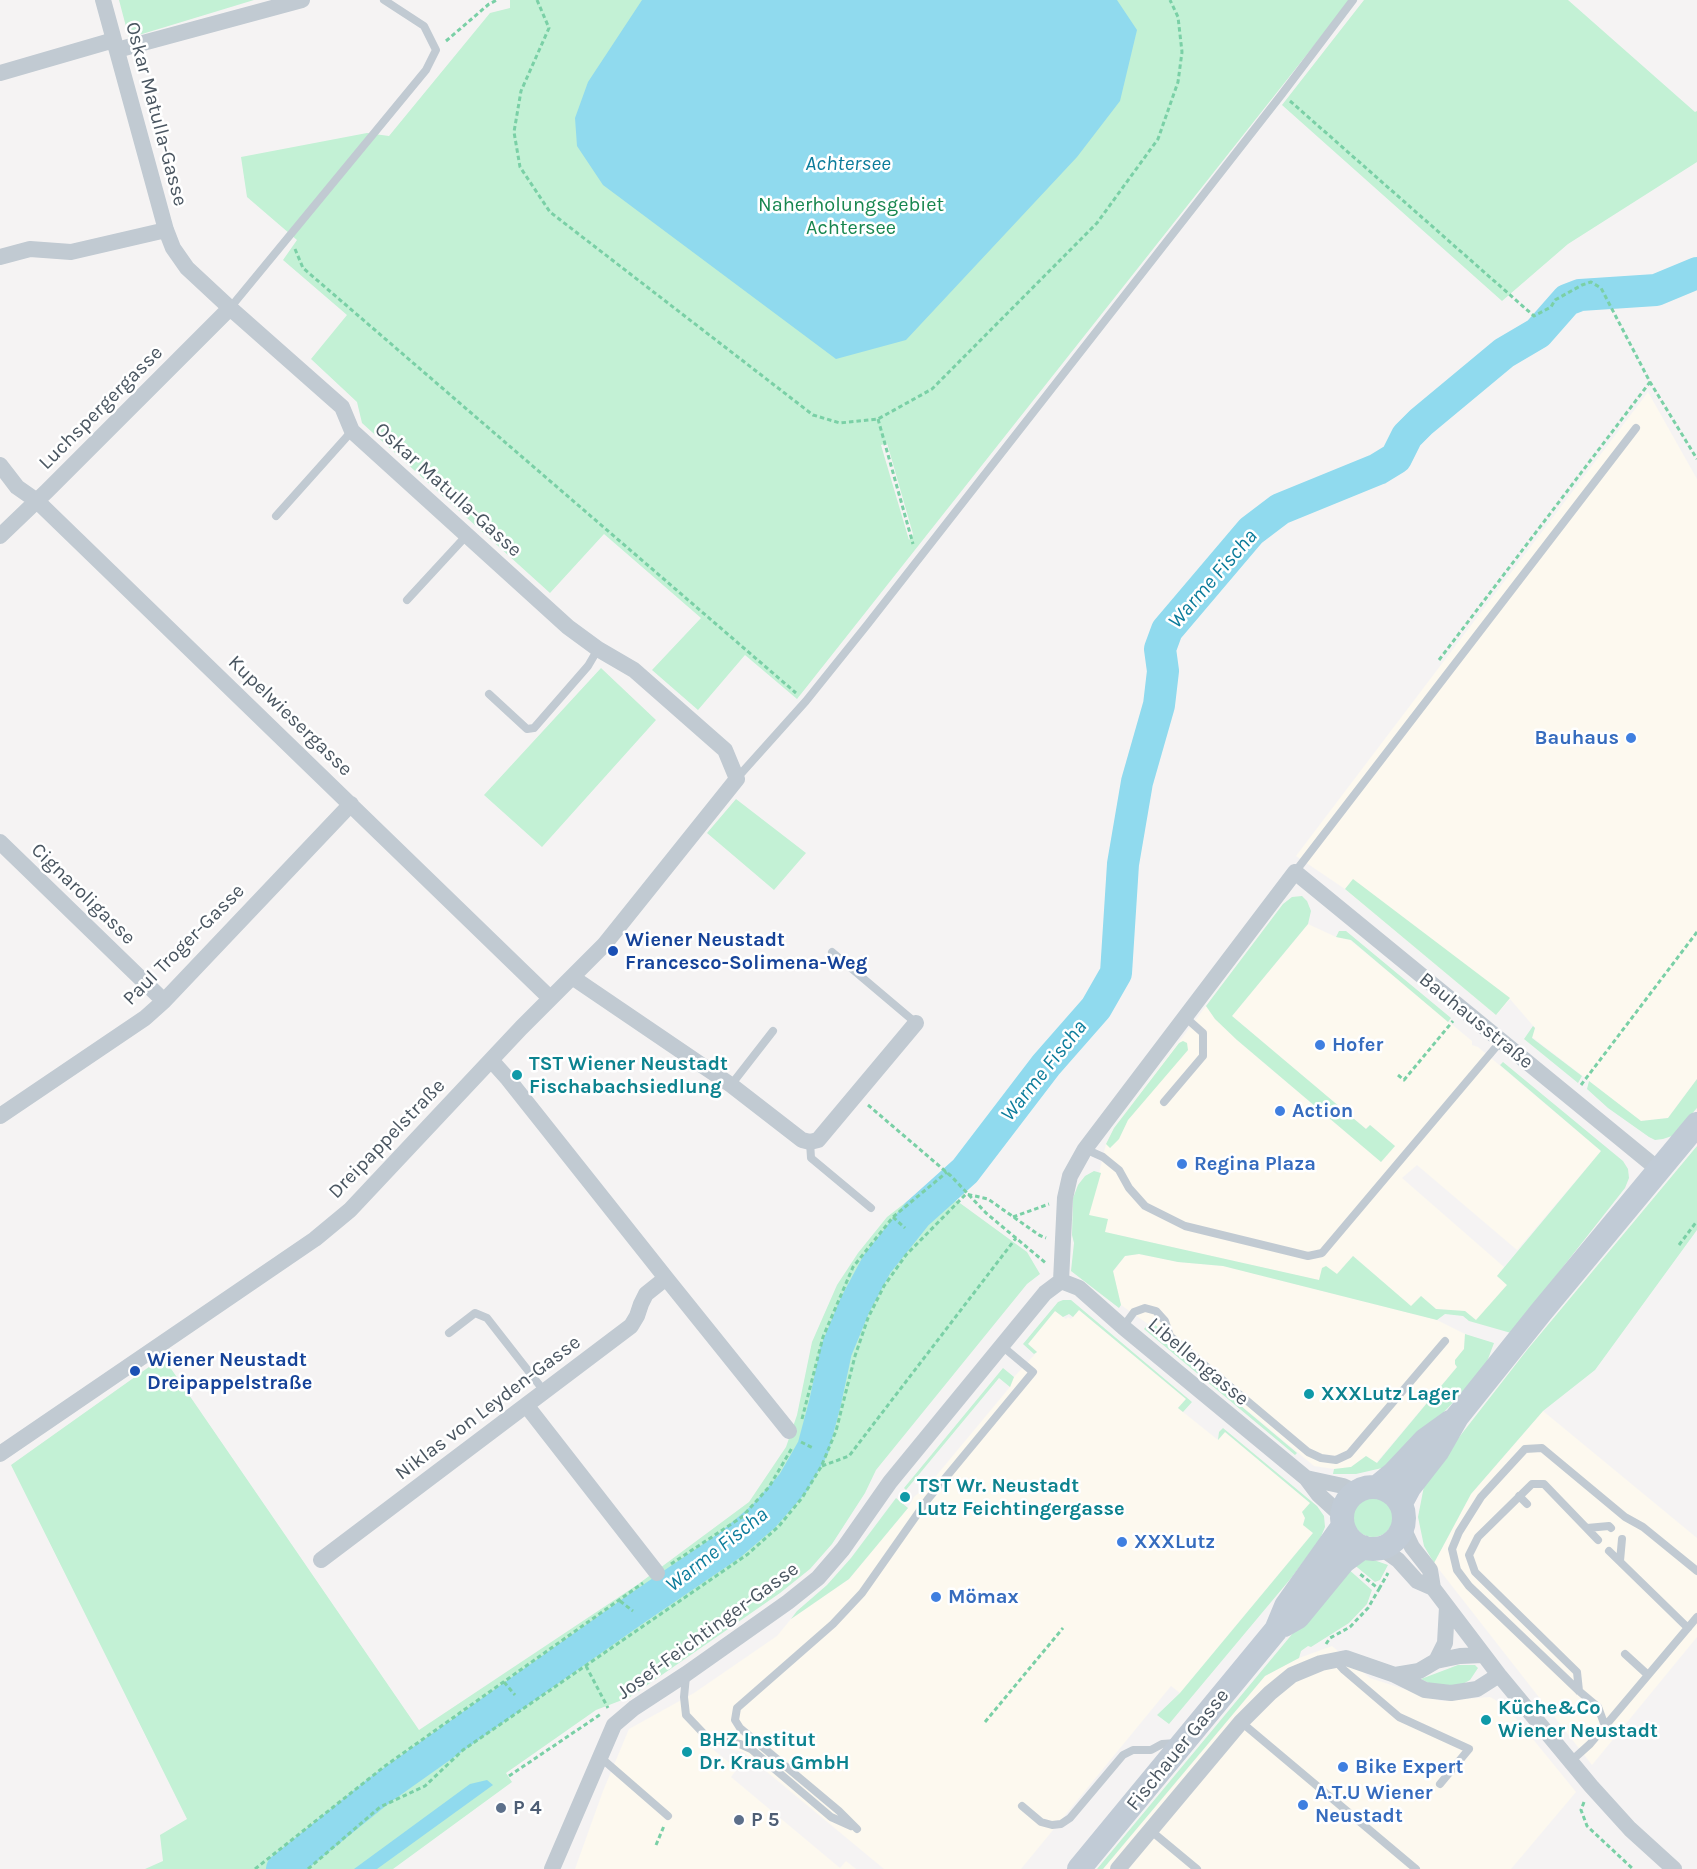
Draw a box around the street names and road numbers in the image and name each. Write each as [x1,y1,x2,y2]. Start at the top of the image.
street label: Oskar Matulla-Gasse [120,19,192,209]
street label: Luchspergergasse [34,341,168,475]
street label: Oskar Matulla-Gasse [370,418,526,562]
street label: Kupelwiesergasse [223,650,357,782]
street label: Cignaroligasse [26,838,140,950]
street label: Paul Troger-Gasse [118,879,250,1011]
street label: Bauhausstraße [1414,968,1538,1074]
street label: Dreipappelstraße [324,1074,450,1204]
street label: Libellengasse [1143,1313,1253,1411]
street label: Niklas von Leyden-Gasse [391,1330,585,1486]
street label: Josef-Feichtinger-Gasse [613,1557,803,1705]
street label: Fischauer Gasse [1122,1684,1234,1816]

